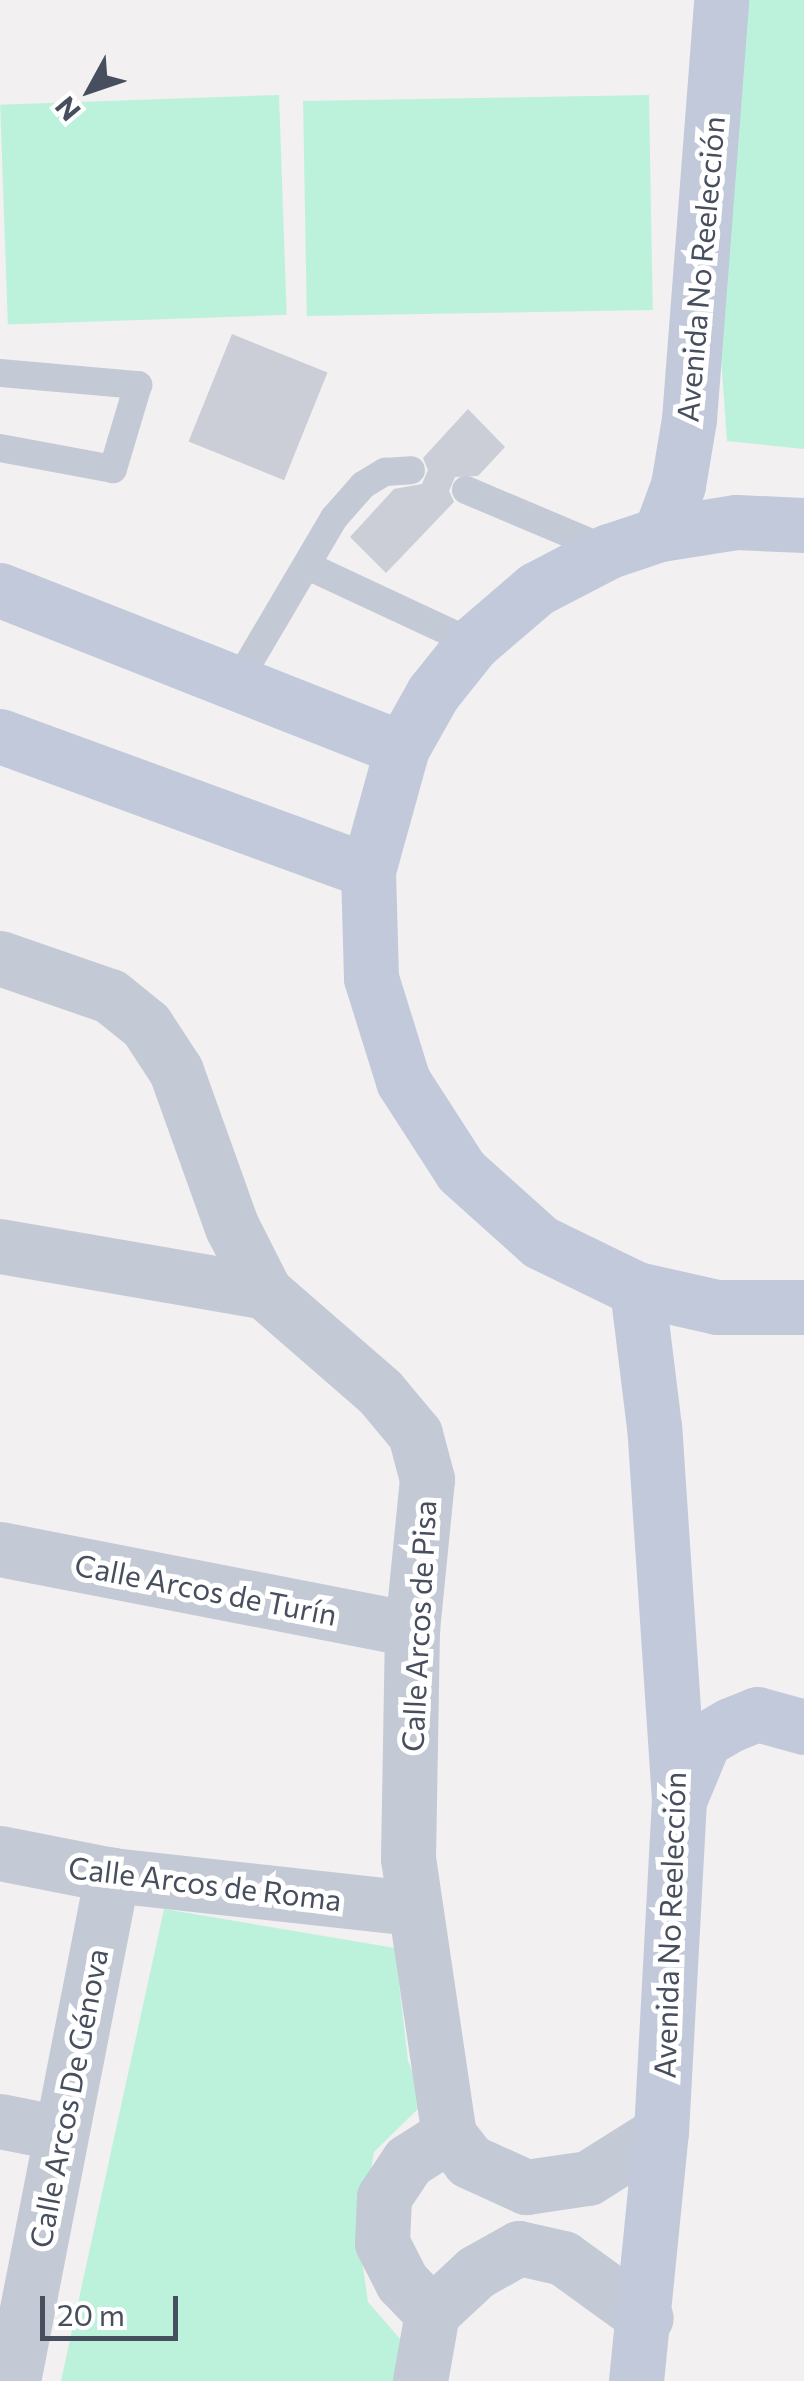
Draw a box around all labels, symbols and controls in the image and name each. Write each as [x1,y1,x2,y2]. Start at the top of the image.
north arrow [40,40,140,140]
text: N [47,90,87,128]
street label: Avenida No Reelección [669,115,731,423]
street label: Calle Arcos de Pisa [393,1499,443,1753]
street label: Calle Arcos de Turín [72,1546,340,1632]
street label: Avenida No Reelección [646,1771,692,2079]
street label: Calle Arcos de Roma [66,1848,344,1918]
street label: Calle Arcos De Génova [21,1945,115,2251]
scale bar [45,2276,182,2338]
text: 20 m [57,2295,125,2332]

